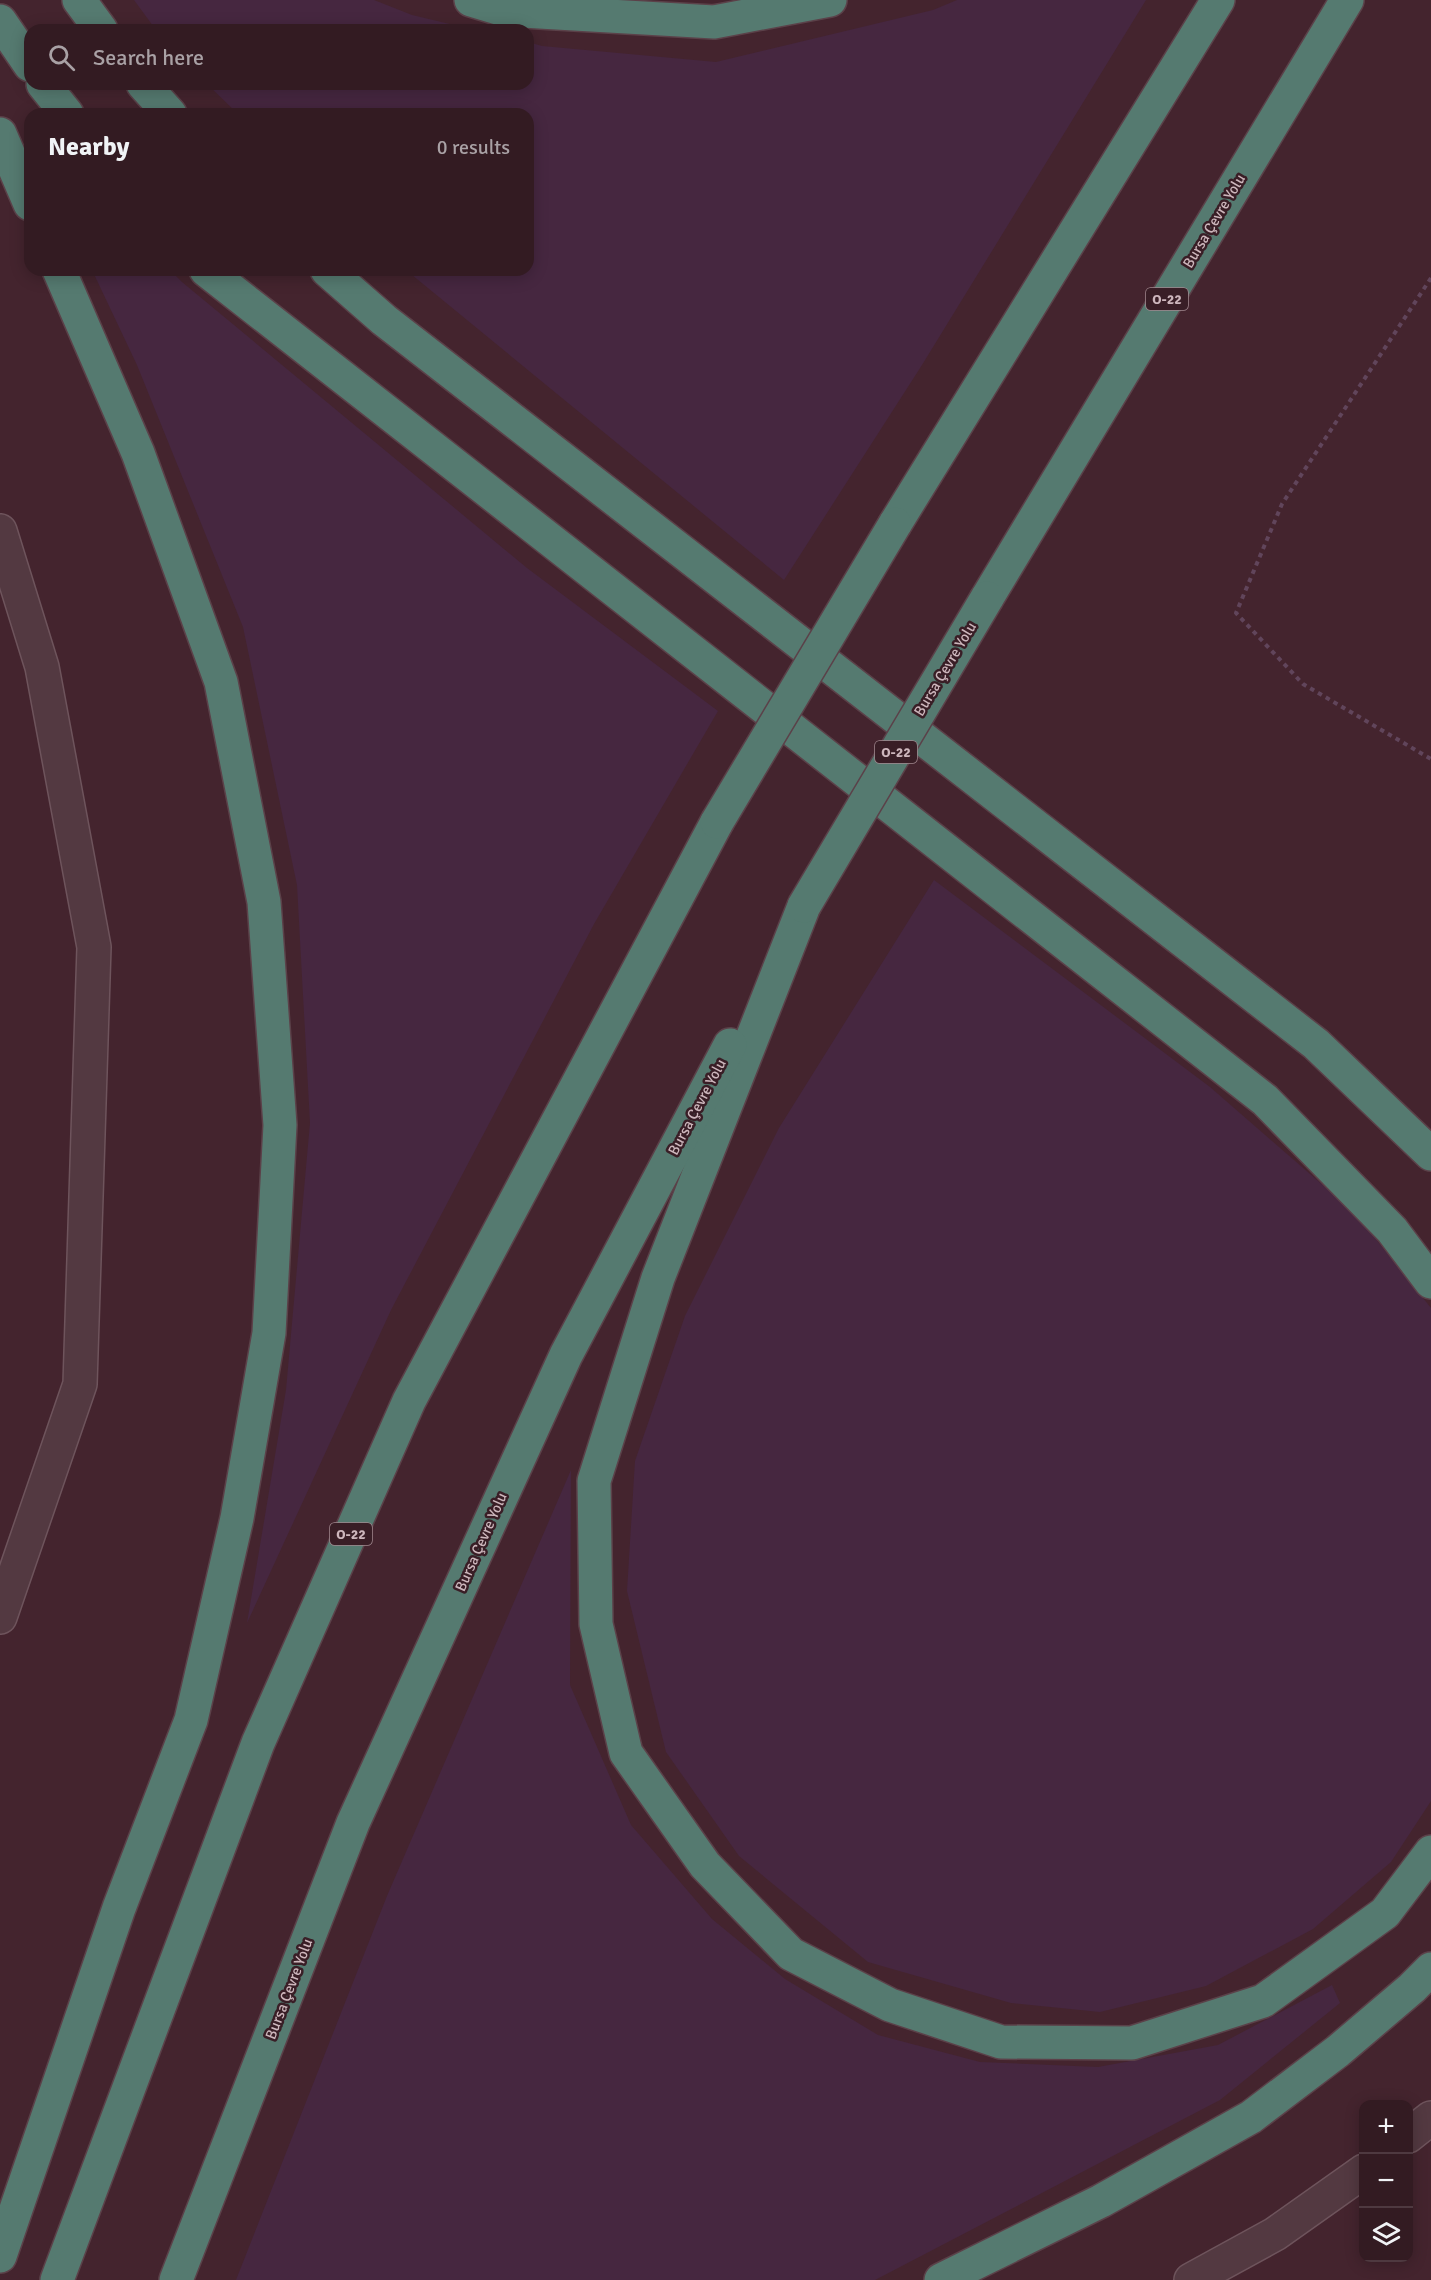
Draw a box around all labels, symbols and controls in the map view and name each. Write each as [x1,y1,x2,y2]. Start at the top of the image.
search box [24,24,534,90]
icon: search [45,41,78,74]
text: Search here [93,44,204,71]
text: Nearby [48,131,129,163]
text: 0 results [437,135,510,160]
street label: Bursa Çevre Yolu [1179,171,1249,271]
road number: O-22 [1146,288,1188,310]
street label: Bursa Çevre Yolu [910,619,980,719]
road number: O-22 [875,741,917,763]
street label: Bursa Çevre Yolu [664,1056,730,1158]
street label: Bursa Çevre Yolu [451,1490,511,1594]
road number: O-22 [330,1523,372,1545]
street label: Bursa Çevre Yolu [262,1936,316,2042]
map controls [1359,2100,1413,2262]
button: + [1359,2100,1413,2154]
button: − [1359,2154,1413,2208]
button: layers [1359,2208,1413,2262]

